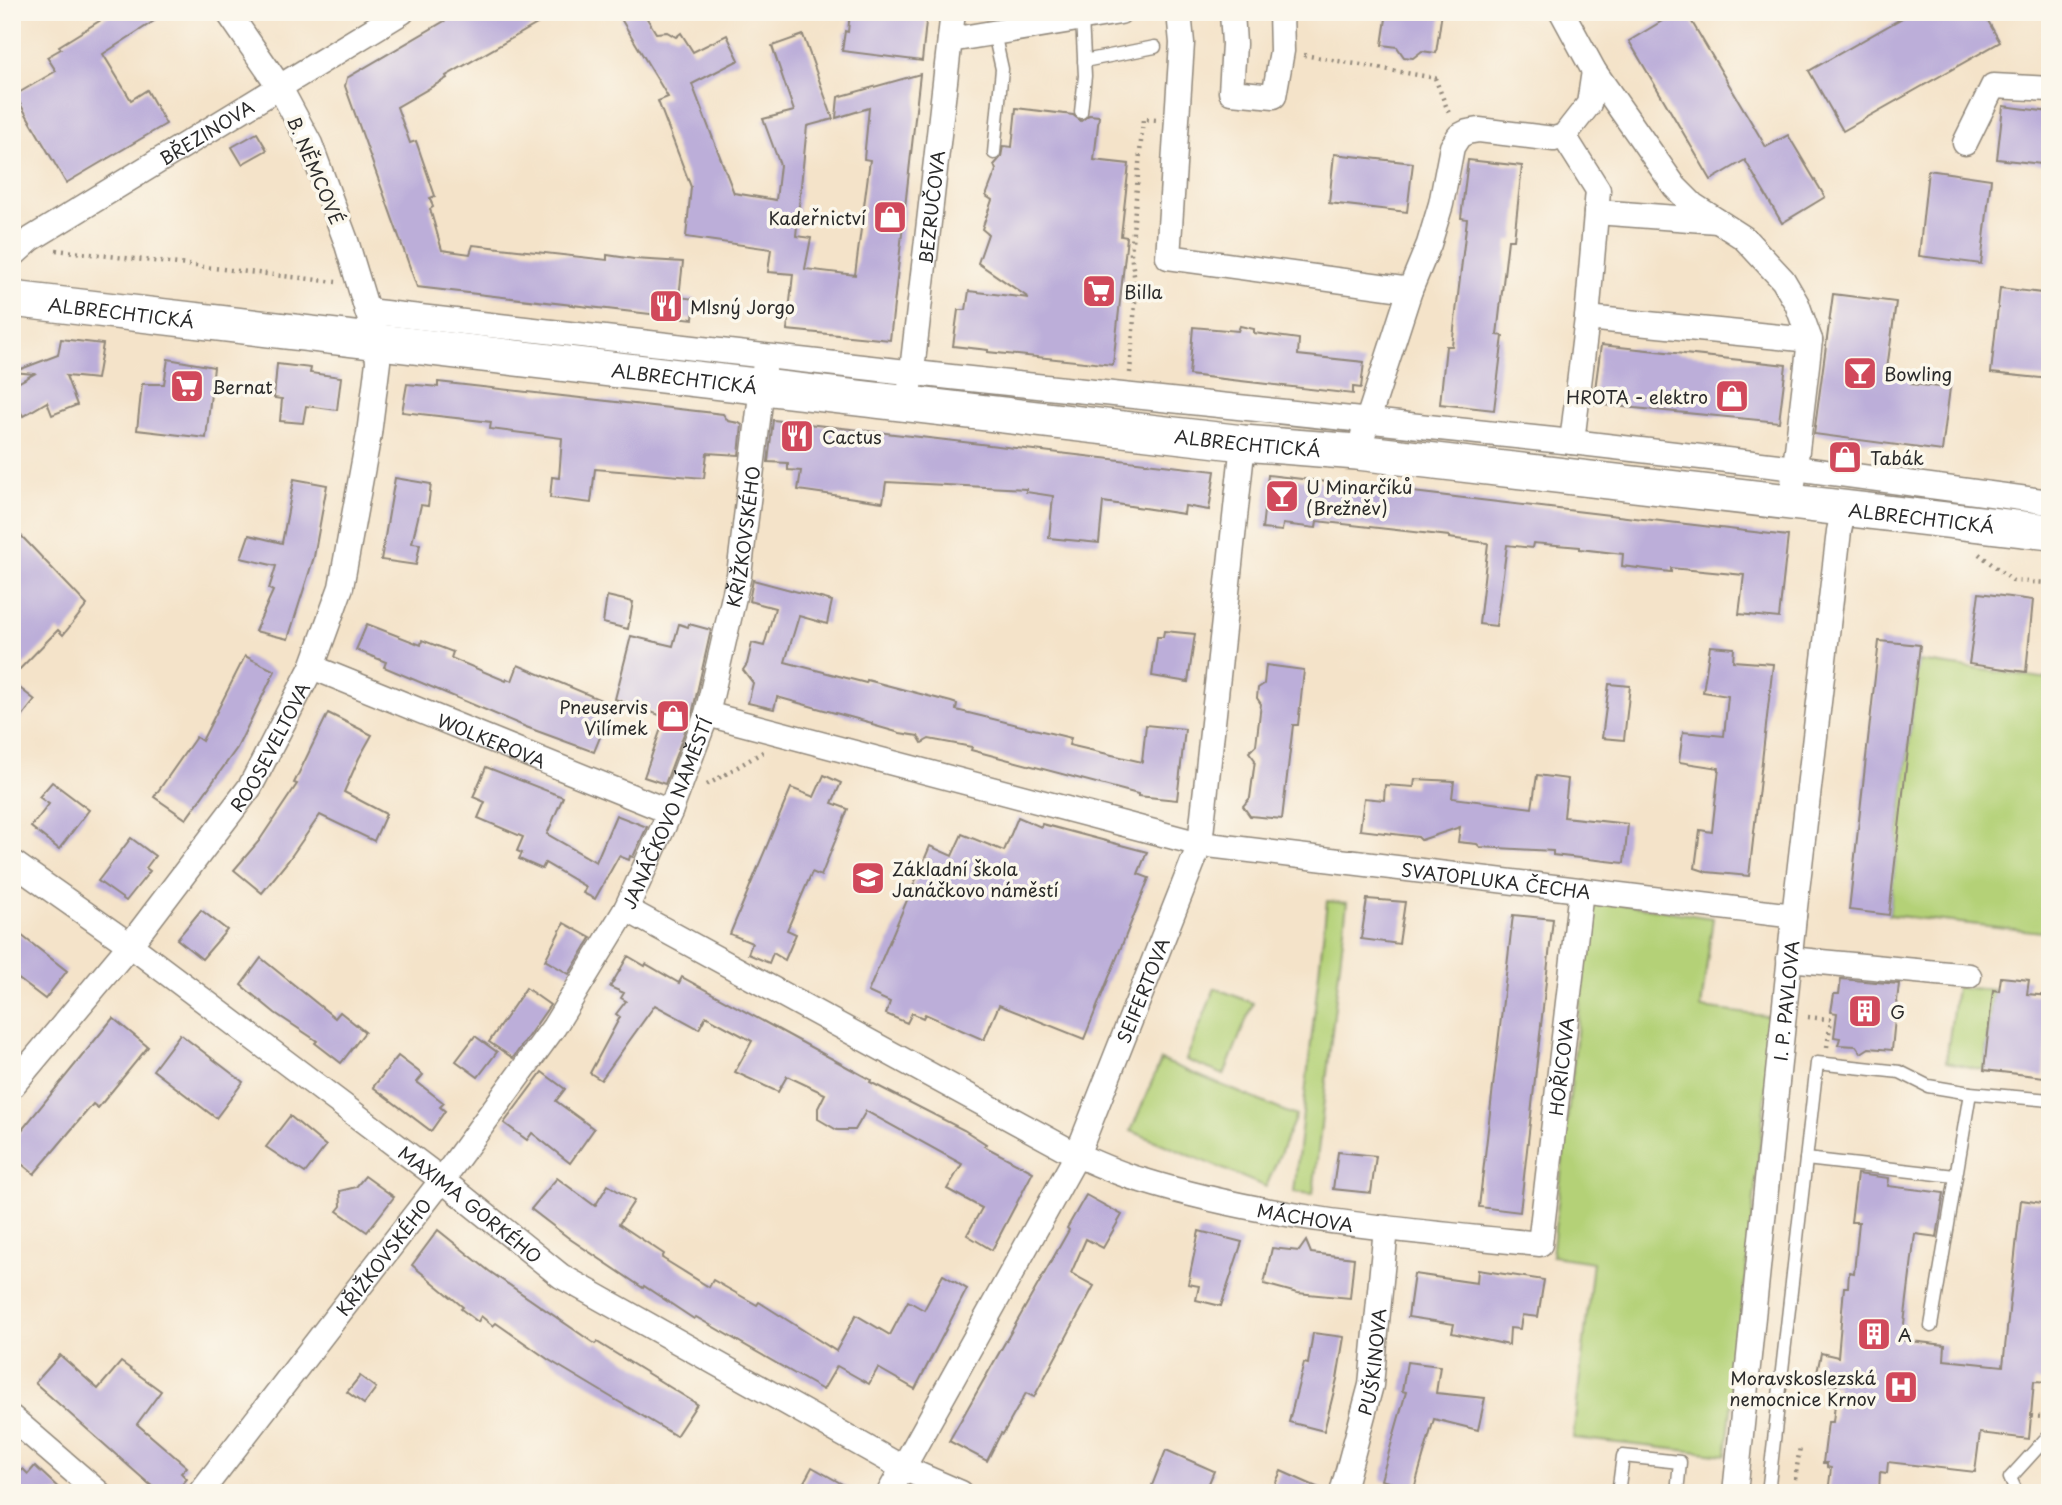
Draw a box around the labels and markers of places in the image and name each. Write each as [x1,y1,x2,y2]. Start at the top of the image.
shop icon: Kadeřnictví [871,198,909,236]
place label: Kadeřnictví [768,204,866,231]
supermarket icon: Billa [1080,272,1118,310]
place label: Billa [1124,278,1163,305]
restaurant icon: Mlsný Jorgo [647,287,685,325]
place label: Mlsný Jorgo [690,293,795,320]
bar icon: Bowling [1841,354,1879,392]
place label: Bowling [1884,360,1952,387]
supermarket icon: Bernat [168,367,206,405]
place label: Bernat [212,373,273,400]
shop icon: HROTA - elektro [1713,377,1751,415]
place label: HROTA - elektro [1566,383,1708,410]
restaurant icon: Cactus [778,417,816,455]
place label: Cactus [822,423,882,450]
shop icon: Tabák [1826,438,1864,476]
place label: Tabák [1870,444,1924,471]
place label: U Minarčíků (Brežněv) [1306,473,1413,521]
bar icon: U Minarčíků (Brežněv) [1263,477,1301,515]
place label: Pneuservis Vilímek [559,693,648,741]
shop icon: Pneuservis Vilímek [654,697,692,735]
place label: Základní škola Janáčkovo náměstí [892,855,1059,903]
school or university icon: Základní škola Janáčkovo náměstí [849,859,887,897]
building icon: G [1846,992,1884,1030]
place label: G [1890,998,1905,1025]
building icon: A [1855,1315,1893,1353]
place label: A [1898,1321,1912,1348]
place label: Moravskoslezská nemocnice Krnov [1729,1364,1877,1412]
hospital icon: Moravskoslezská nemocnice Krnov [1882,1368,1920,1406]

